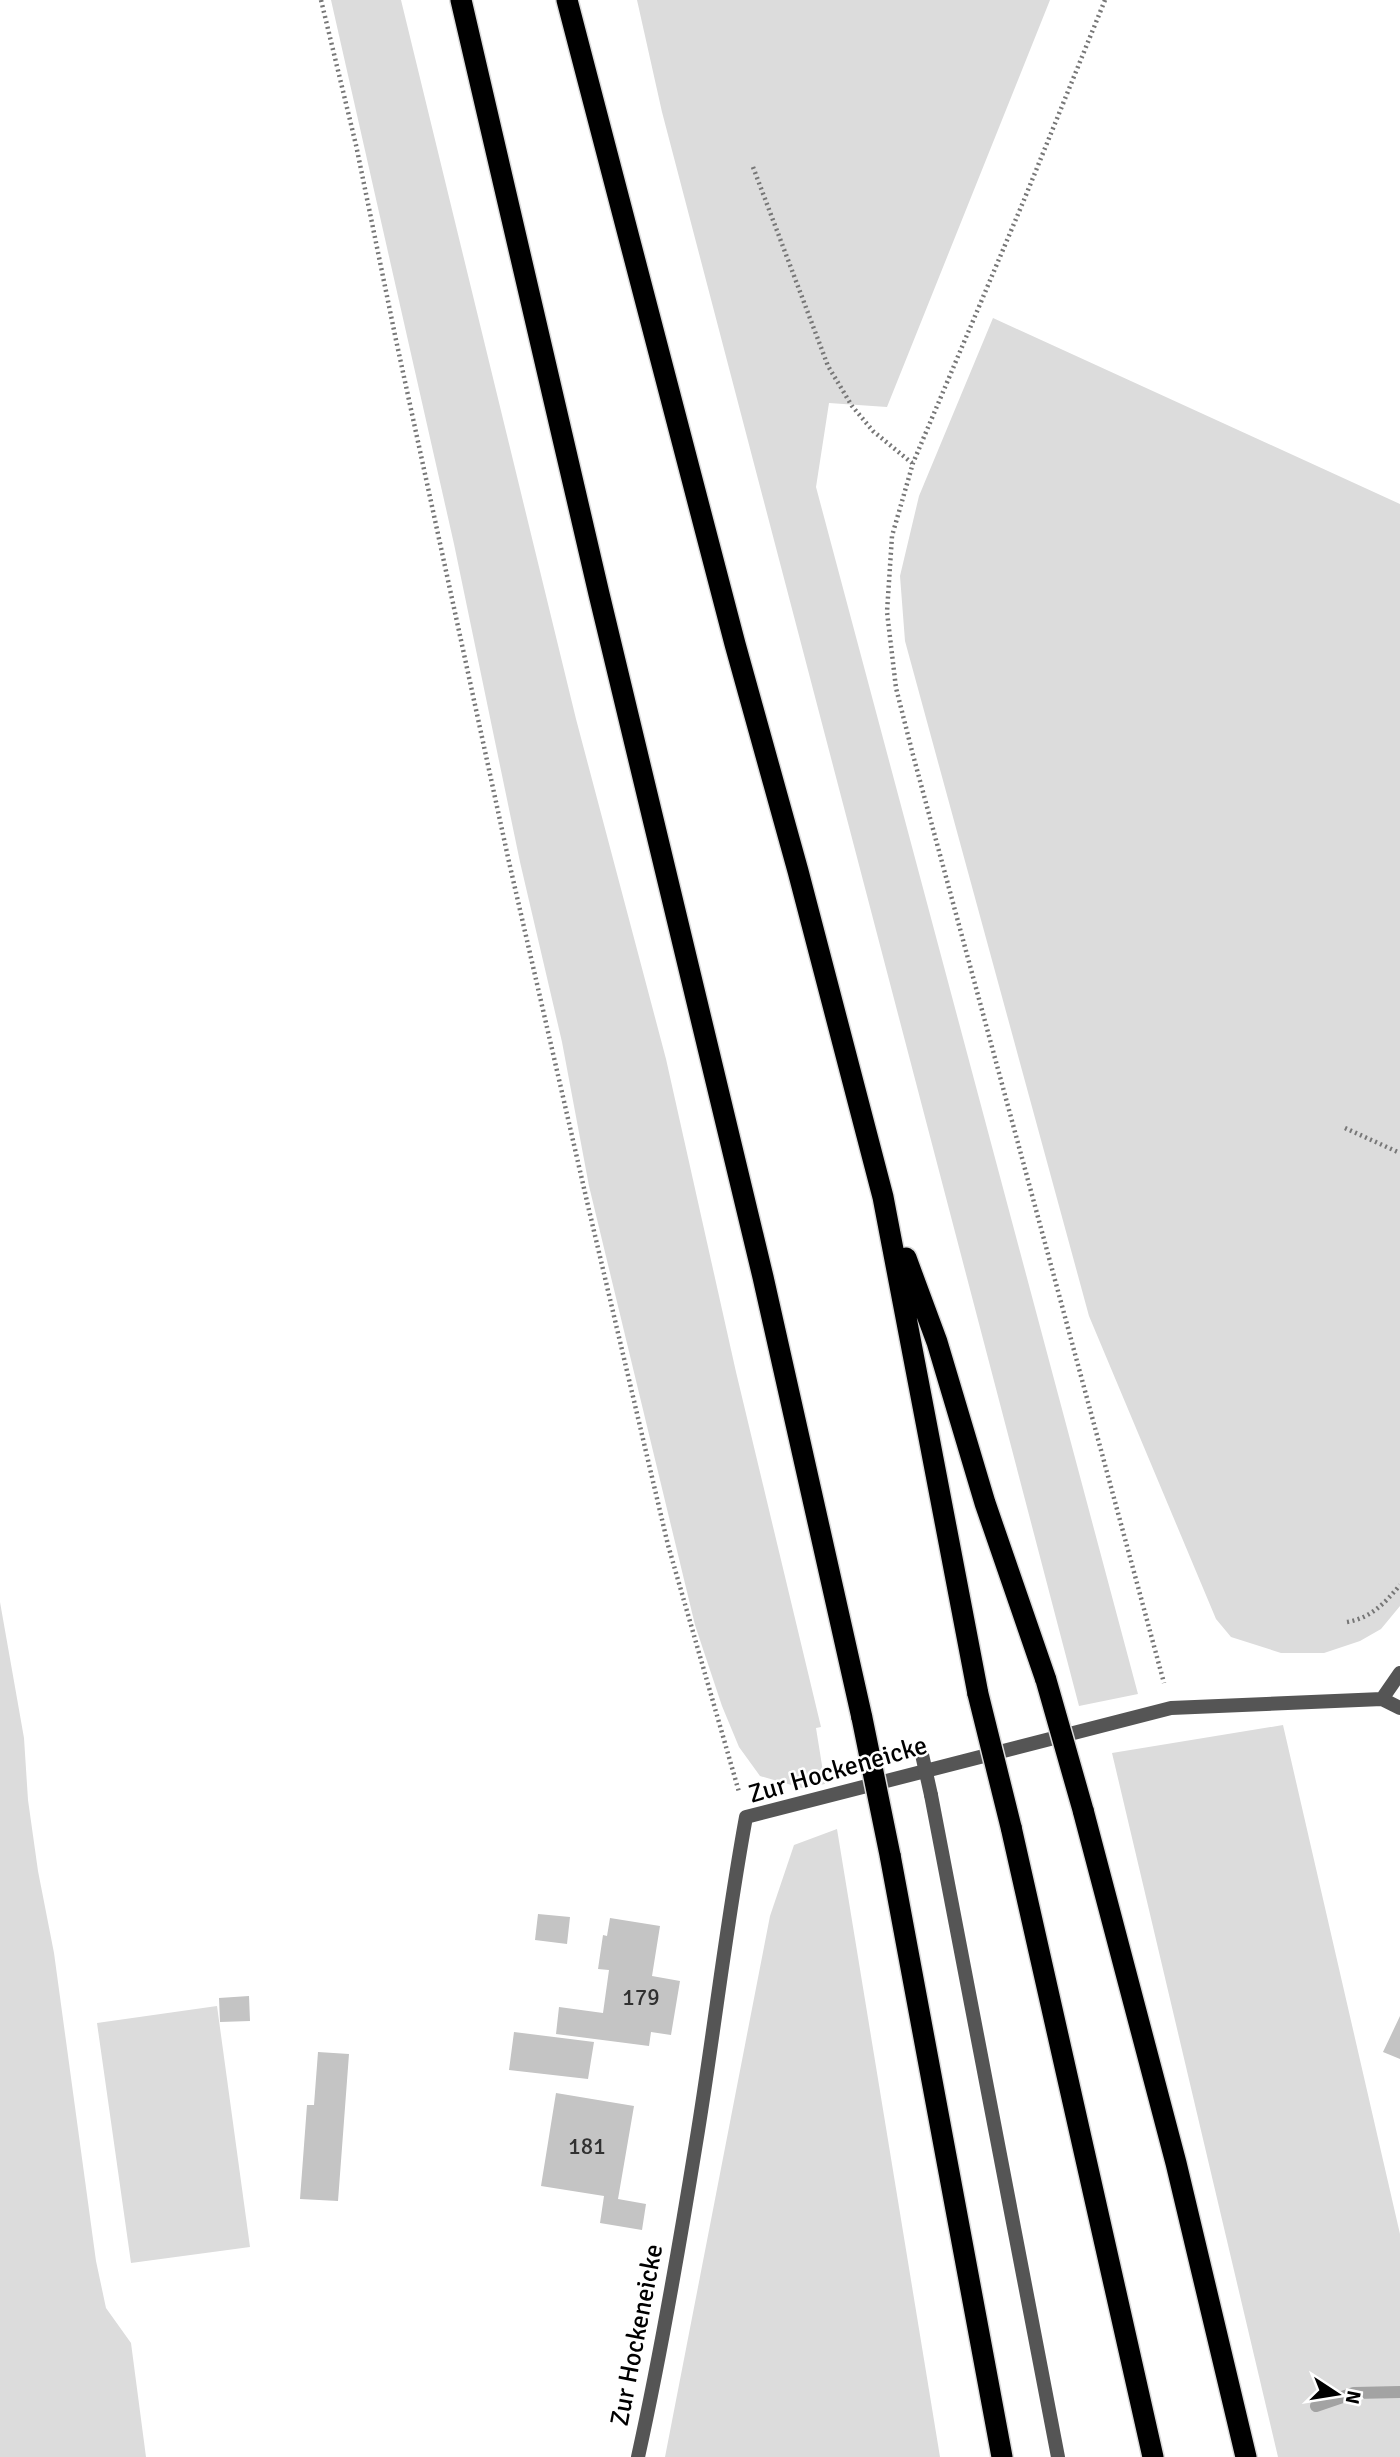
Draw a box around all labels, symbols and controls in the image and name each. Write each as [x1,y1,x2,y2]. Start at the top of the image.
street label: Zur Hockeneicke [745,1729,931,1811]
house number: 179 [622,1983,660,2012]
house number: 181 [568,2132,606,2161]
street label: Zur Hockeneicke [604,2241,670,2429]
north arrow [1302,2359,1372,2429]
text: N [1340,2388,1366,2406]

